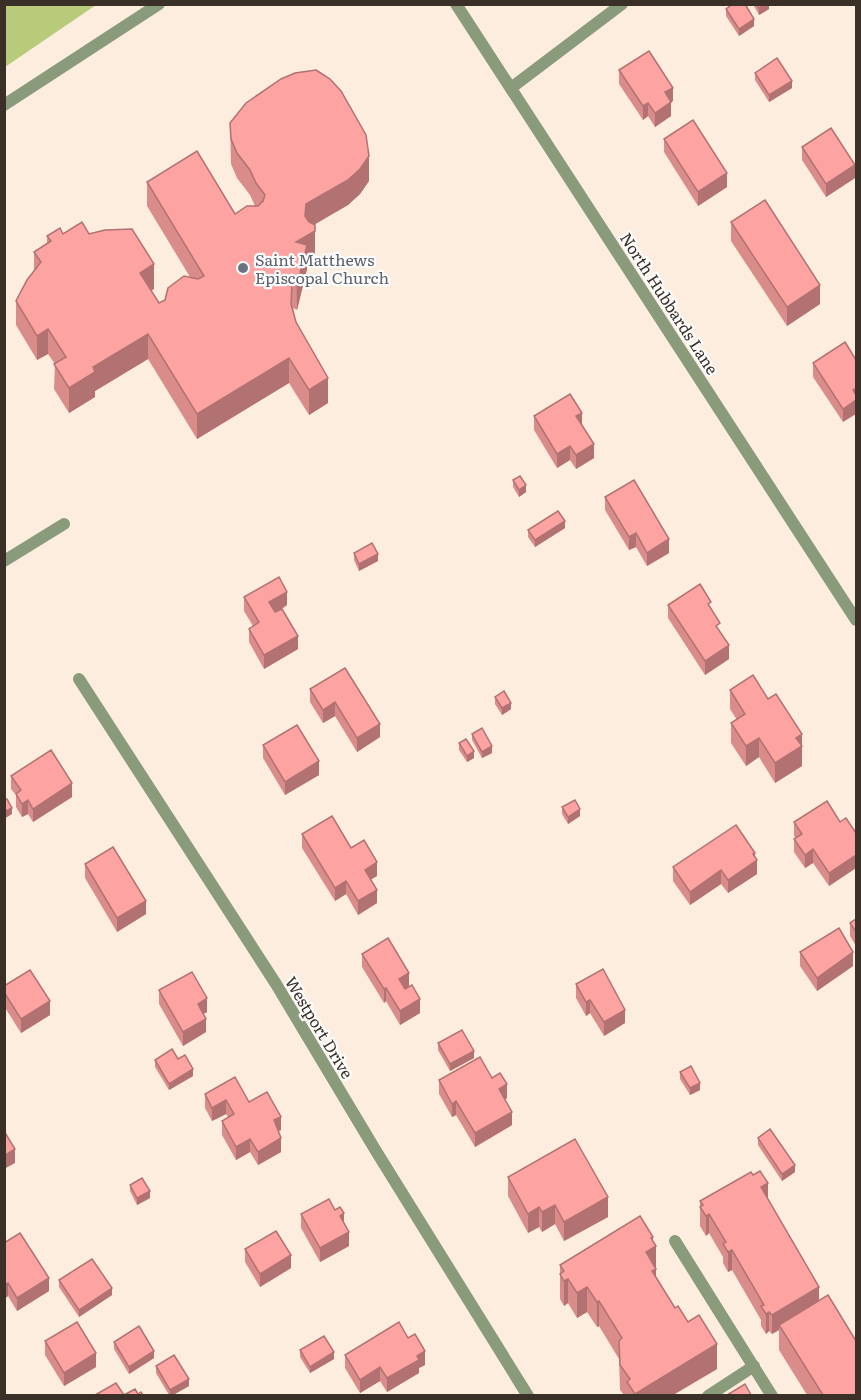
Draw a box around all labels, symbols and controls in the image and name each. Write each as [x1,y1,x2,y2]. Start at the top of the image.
street label: North Hubbards Lane [615,227,725,379]
place label: Saint Matthews Episcopal Church [255,247,389,289]
marker: Saint Matthews Episcopal Church [236,261,250,275]
street label: Westport Drive [280,971,360,1083]

